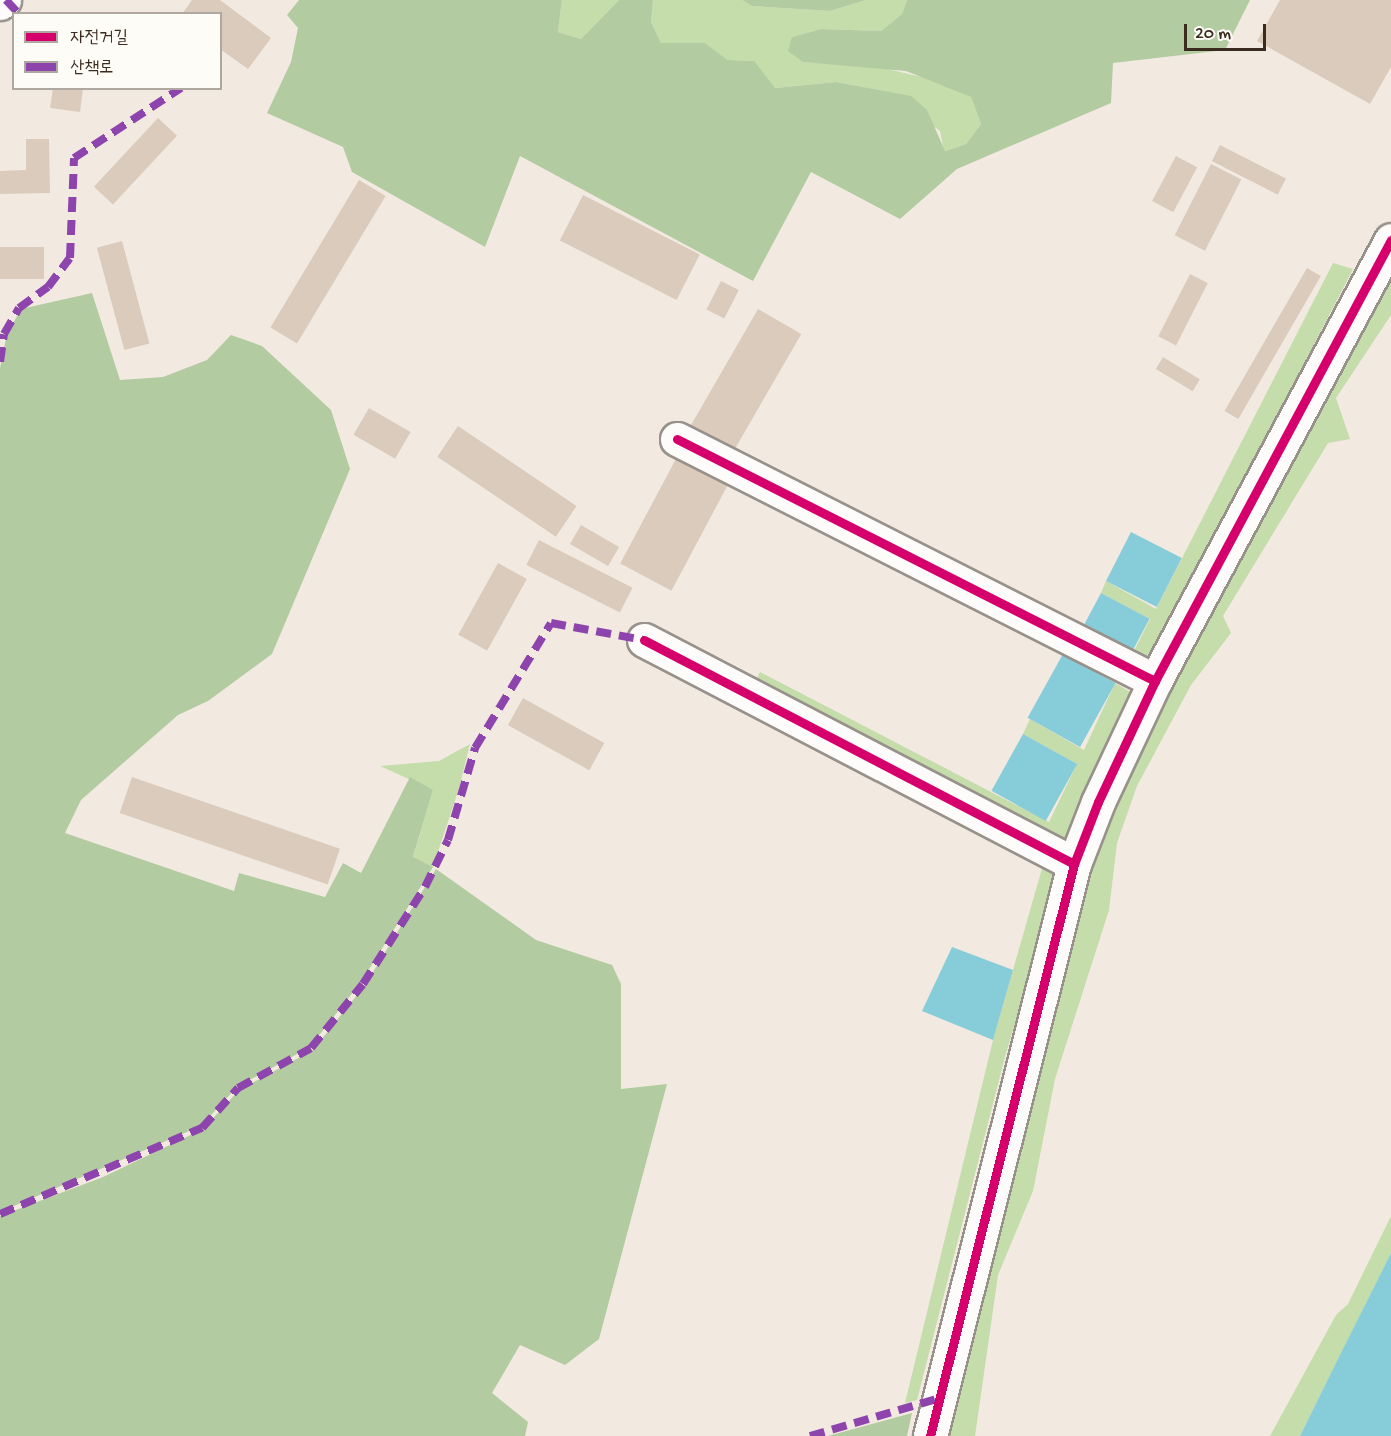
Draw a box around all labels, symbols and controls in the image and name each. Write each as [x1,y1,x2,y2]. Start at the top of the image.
legend [12,12,222,90]
scale bar [1187,12,1270,50]
text: 20 m [1195,24,1231,45]
text: 자전거길 [70,28,128,49]
text: 산책로 [70,58,113,79]

